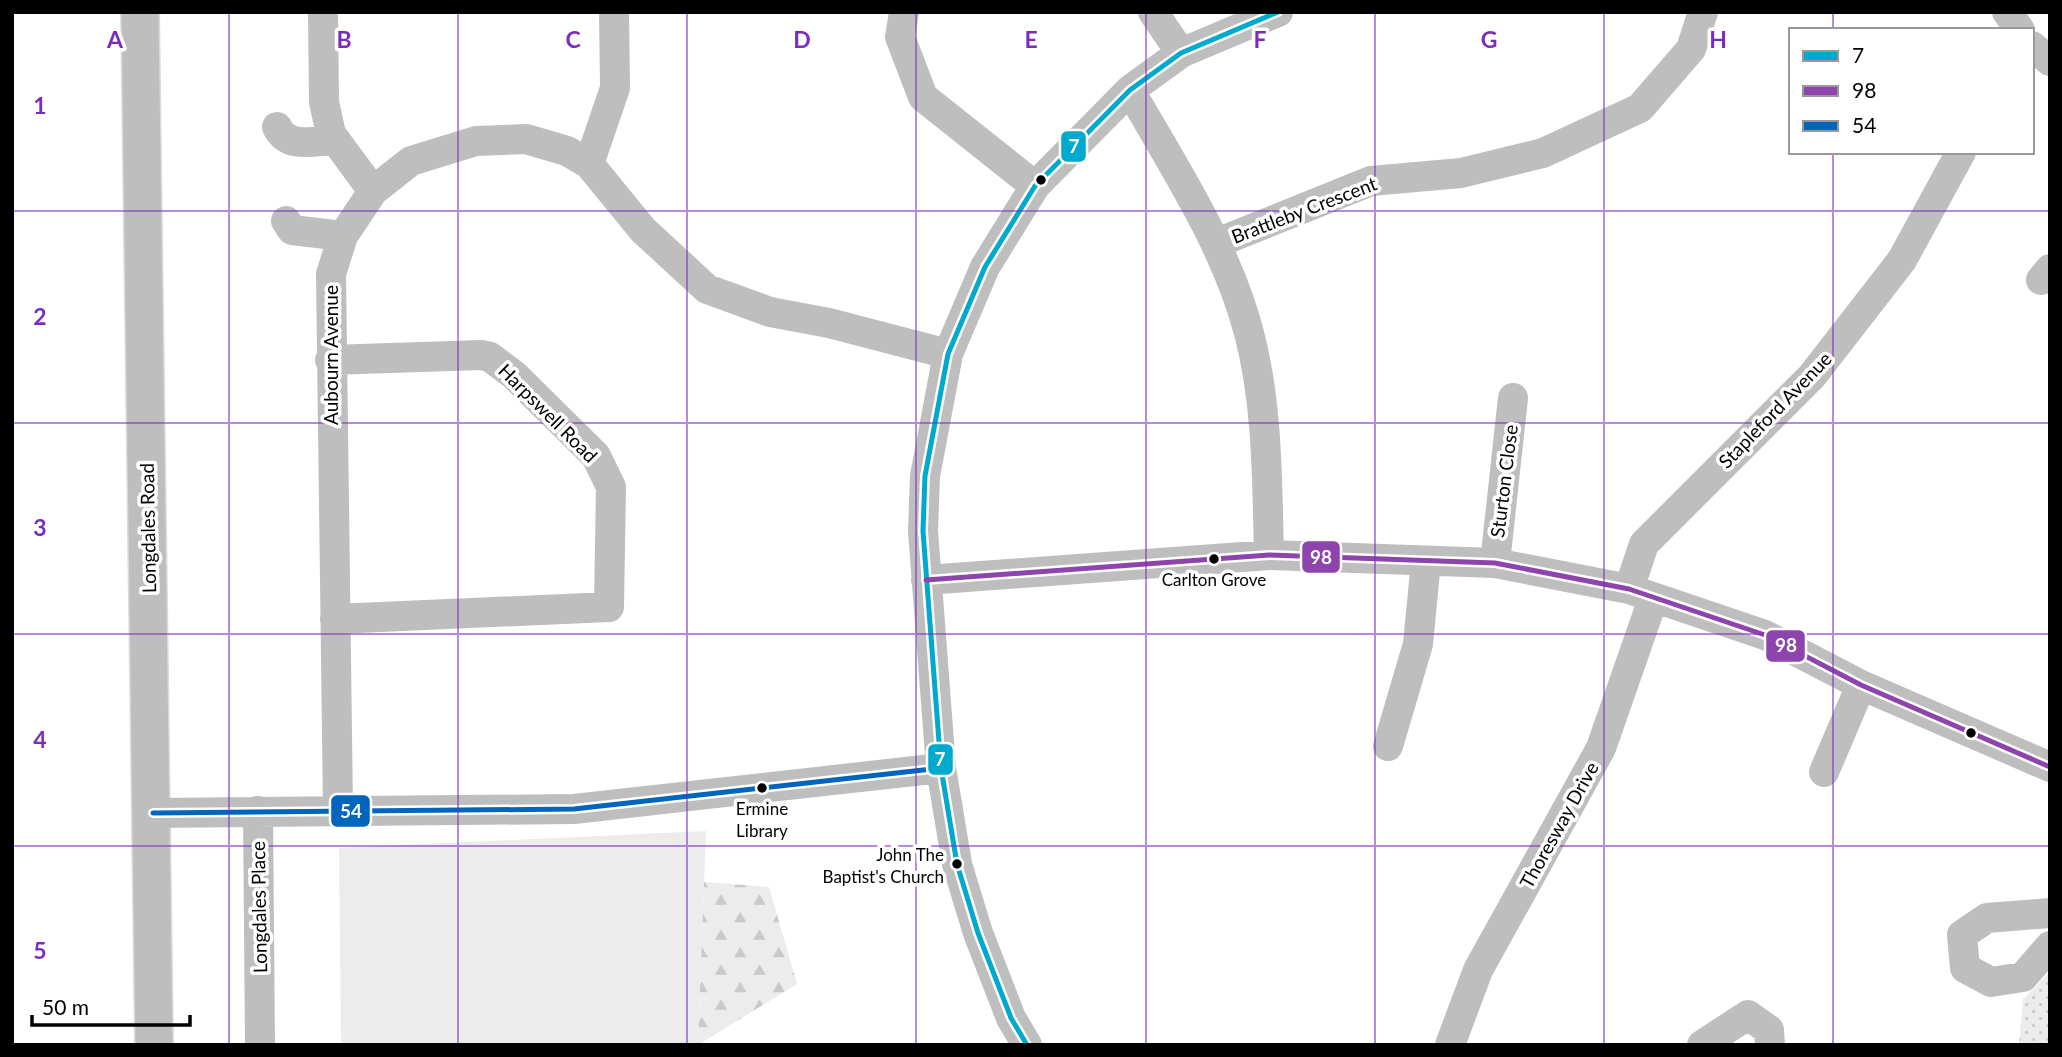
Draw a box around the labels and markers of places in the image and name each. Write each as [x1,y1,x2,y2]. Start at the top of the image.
unlabelled marker [1034,173,1048,187]
marker: Carlton Grove [1207,552,1221,566]
place label: Carlton Grove [1162,569,1266,590]
unlabelled marker [1964,726,1978,740]
marker: Ermine Library [755,781,769,795]
place label: Ermine Library [736,798,788,841]
place label: John The Baptist's Church [823,844,944,887]
marker: John The Baptist's Church [950,857,964,871]

